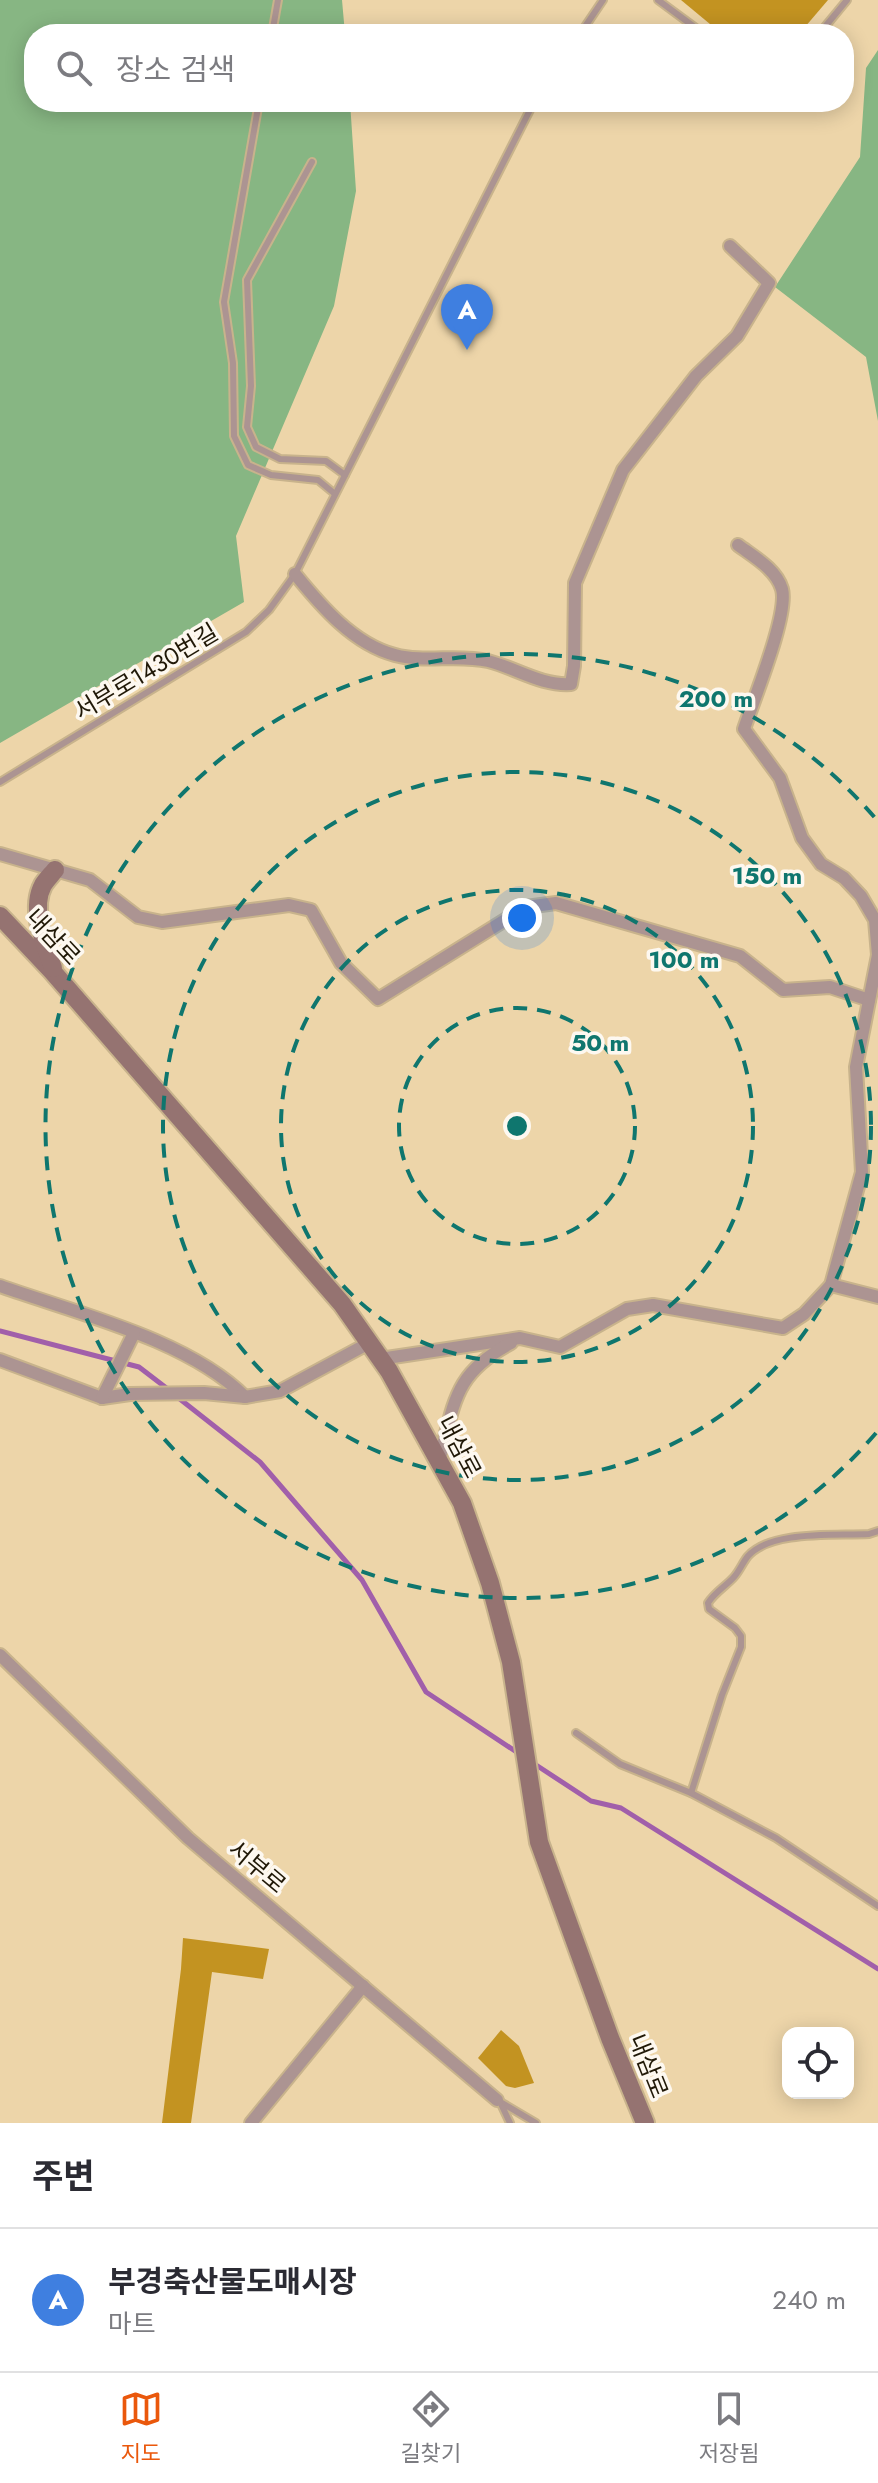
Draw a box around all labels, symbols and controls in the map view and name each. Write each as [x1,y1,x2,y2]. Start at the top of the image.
search box [24,24,854,112]
icon: search [52,46,96,90]
text: 장소 검색 [116,48,235,91]
pin: A [441,284,493,350]
street label: 서부로1430번길 [67,615,224,728]
text: 200 m [679,681,753,716]
text: 150 m [732,858,802,893]
your location [502,898,542,938]
street label: 내삼로 [18,900,89,973]
text: 100 m [649,942,719,977]
text: 50 m [571,1025,629,1060]
centre of rings [503,1112,531,1140]
street label: 내삼로 [428,1409,490,1484]
street label: 서부로 [221,1832,294,1901]
map controls [782,2027,854,2099]
button: locate [782,2027,854,2099]
street label: 내삼로 [620,2029,677,2103]
text: 주변 [32,2152,95,2201]
text: 부경축산물도매시장 [108,2260,356,2303]
text: A [48,2281,68,2319]
text: 240 m [772,2281,846,2319]
text: 마트 [108,2305,156,2343]
tab: 지도 [119,2387,163,2469]
tab: 길찾기 [400,2387,461,2469]
tab: 저장됨 [698,2387,759,2469]

